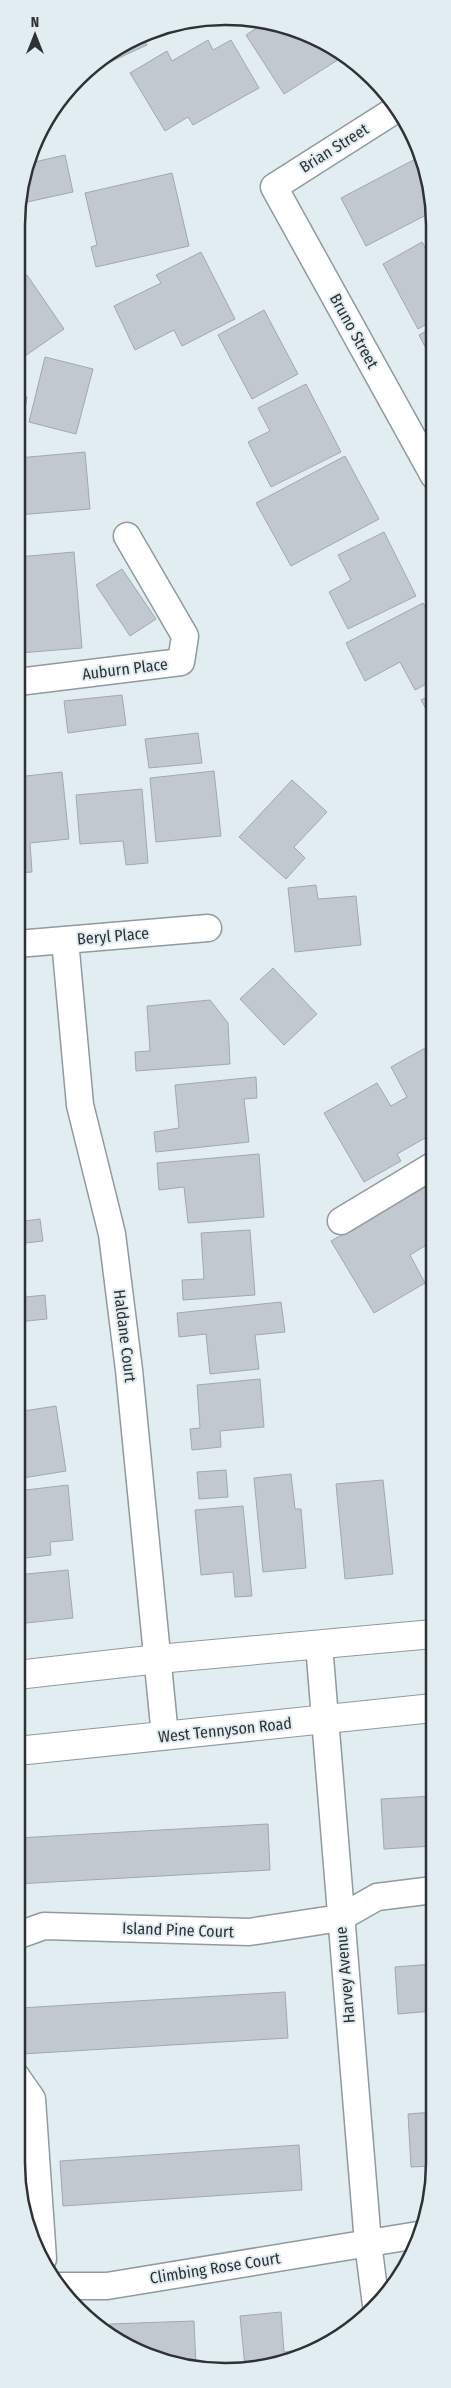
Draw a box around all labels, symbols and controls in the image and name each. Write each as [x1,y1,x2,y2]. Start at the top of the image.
north arrow [10,10,60,60]
text: N [31,14,39,31]
street label: Brian Street [296,119,373,177]
street label: Bruno Street [326,290,383,372]
street label: Auburn Place [81,654,169,684]
street label: Beryl Place [76,923,150,949]
street label: Haldane Court [110,1288,140,1384]
street label: West Tennyson Road [157,1714,293,1746]
street label: Island Pine Court [122,1919,235,1941]
street label: Harvey Avenue [331,1926,359,2024]
street label: Climbing Rose Court [149,2248,282,2288]

